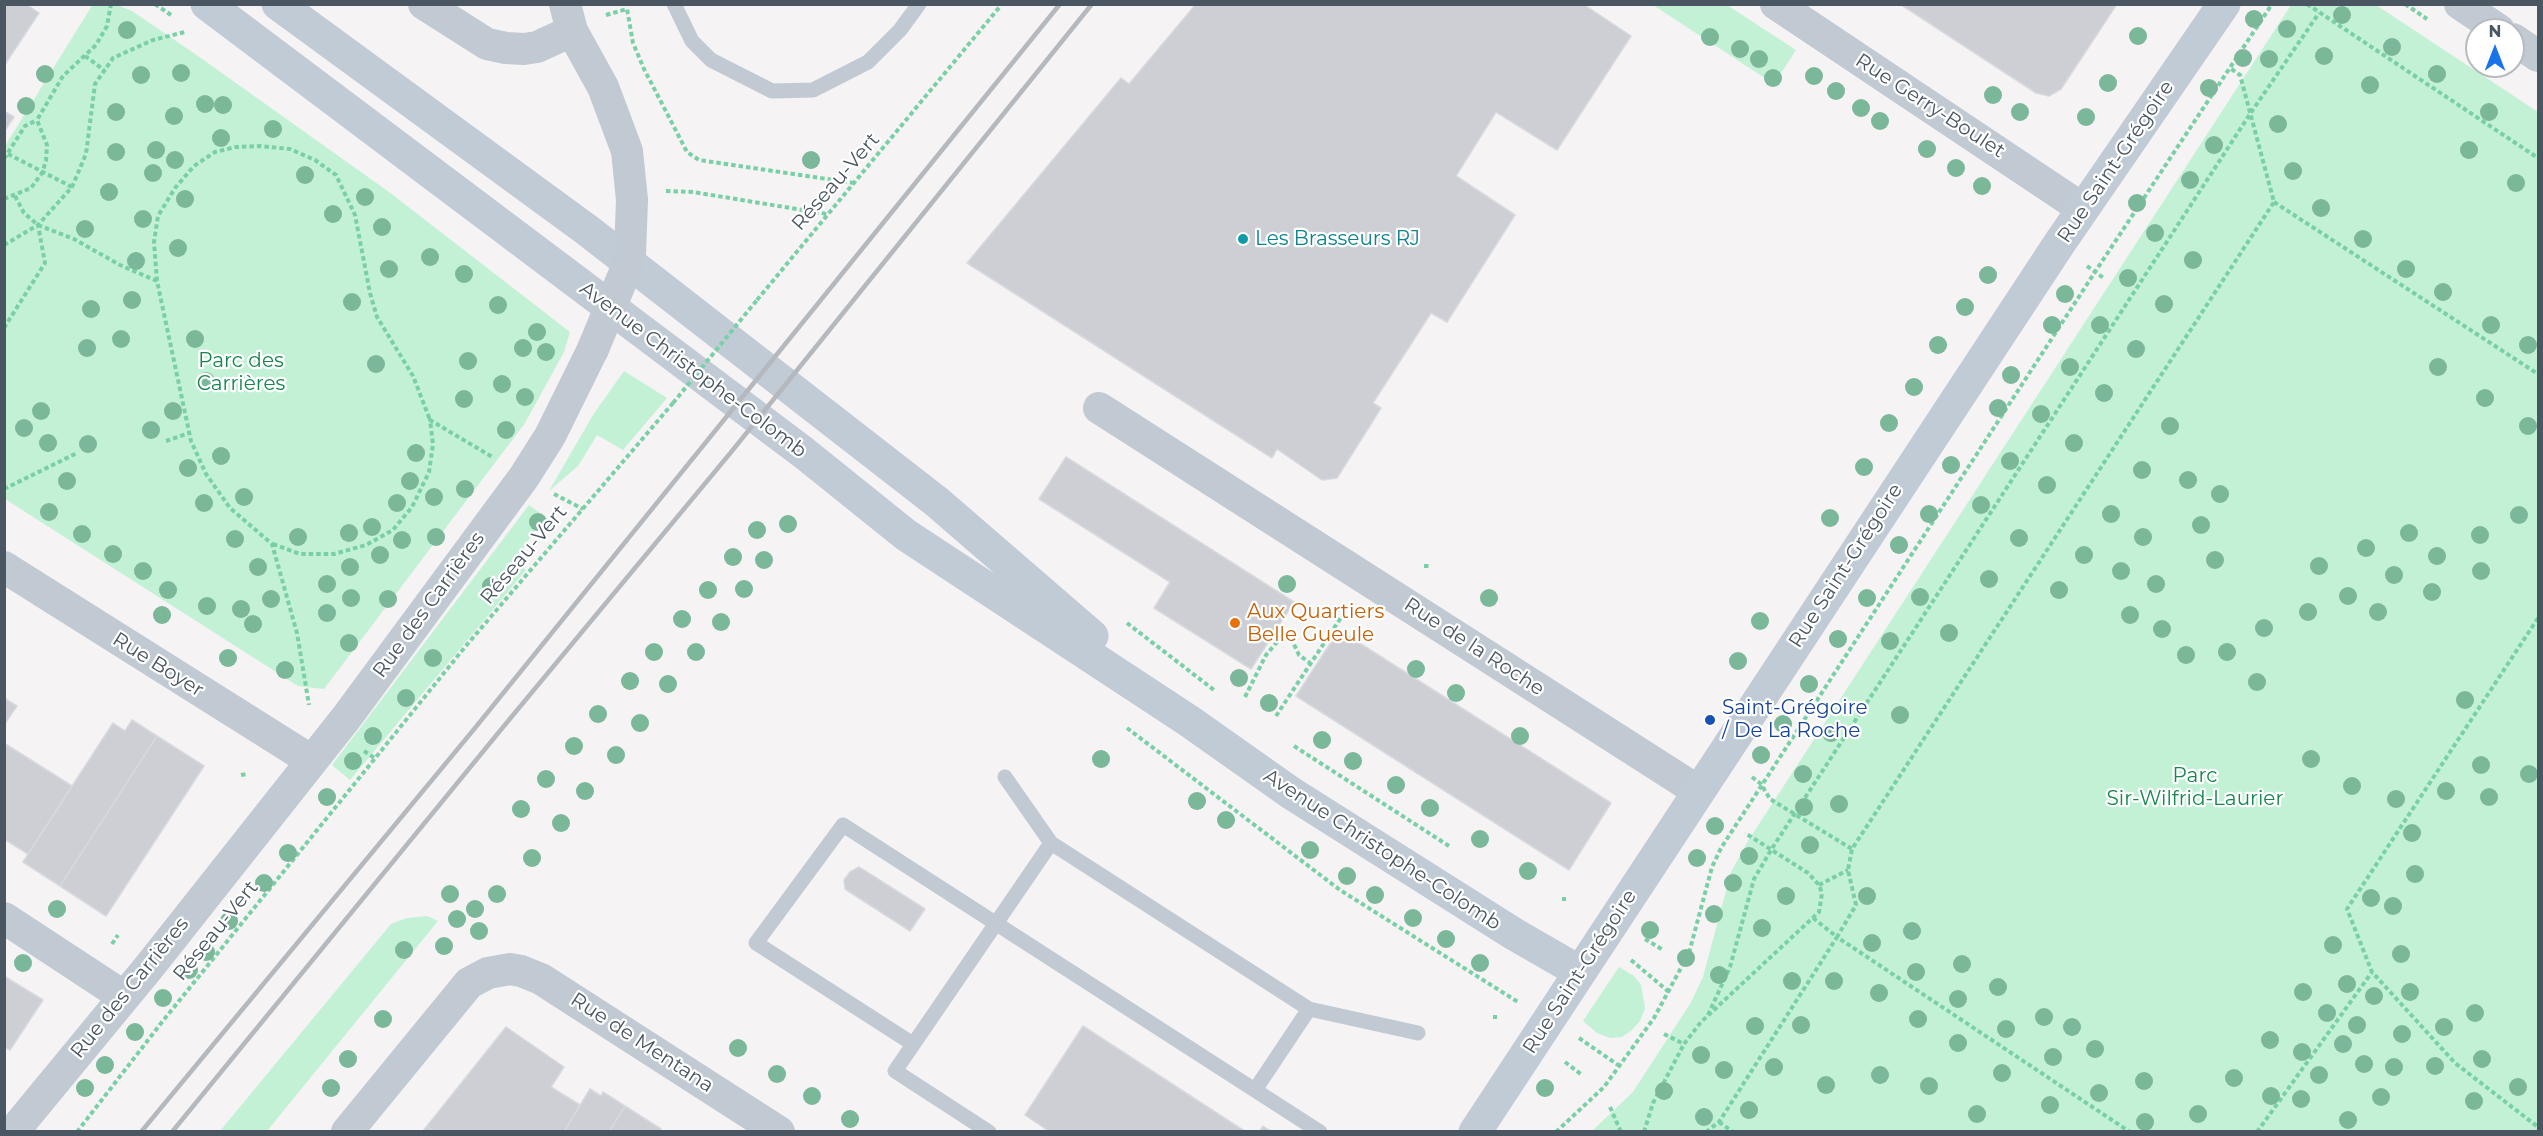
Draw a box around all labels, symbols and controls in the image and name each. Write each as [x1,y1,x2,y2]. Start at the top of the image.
north arrow [2465,18,2525,78]
text: N [2489,22,2501,41]
street label: Rue Gerry-Boulet [1851,49,2009,163]
street label: Rue Saint-Grégoire [2053,76,2179,248]
street label: Réseau-Vert [787,128,885,236]
place label: Les Brasseurs RJ [1255,227,1420,251]
marker: Les Brasseurs RJ [1236,232,1250,246]
street label: Avenue Christophe-Colomb [575,277,811,463]
park label: Parc des Carrières [197,349,285,396]
street label: Rue Saint-Grégoire [1784,479,1908,653]
street label: Réseau-Vert [476,501,572,609]
street label: Rue des Carrières [368,527,490,683]
street label: Rue de la Roche [1399,593,1549,701]
place label: Aux Quartiers Belle Gueule [1247,600,1384,647]
marker: Aux Quartiers Belle Gueule [1228,616,1242,630]
street label: Rue Boyer [108,627,208,703]
place label: Saint-Grégoire / De La Roche [1722,696,1867,743]
marker: Saint-Grégoire / De La Roche [1703,713,1717,727]
street label: Avenue Christophe-Colomb [1259,764,1505,936]
park label: Parc Sir-Wilfrid-Laurier [2107,764,2283,811]
street label: Réseau-Vert [168,876,264,986]
street label: Rue Saint-Grégoire [1518,885,1642,1059]
street label: Rue des Carrières [66,913,194,1063]
street label: Rue de Mentana [566,988,718,1098]

